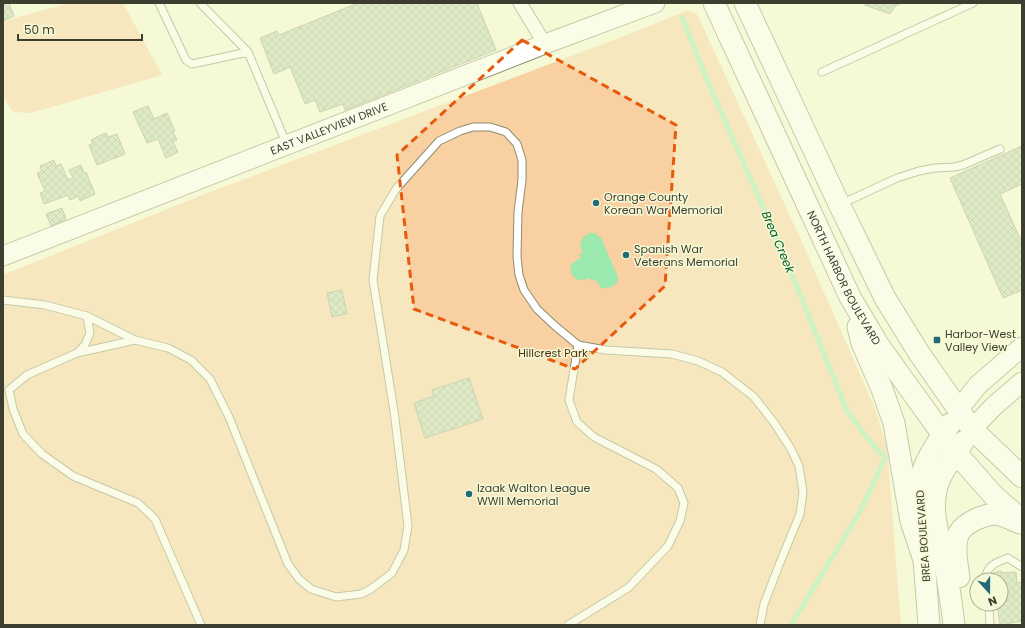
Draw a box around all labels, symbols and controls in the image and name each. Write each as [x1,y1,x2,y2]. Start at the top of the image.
scale bar [18,16,142,42]
text: 50 m [24,21,55,38]
street label: EAST VALLEYVIEW DRIVE [268,98,390,159]
place label: Orange County Korean War Memorial [604,189,723,218]
marker: Orange County Korean War Memorial [591,198,601,208]
water label: Brea Creek [758,208,799,276]
street label: NORTH HARBOR BOULEVARD [803,208,885,348]
place label: Spanish War Veterans Memorial [634,241,738,270]
marker: Spanish War Veterans Memorial [621,250,631,260]
place label: Harbor-West Valley View [945,326,1016,355]
marker: Harbor-West Valley View [932,335,942,345]
park label: Hillcrest Park [518,345,588,361]
place label: Izaak Walton League WWII Memorial [477,480,591,509]
marker: Izaak Walton League WWII Memorial [464,489,474,499]
street label: BREA BOULEVARD [912,489,934,582]
north arrow [969,572,1009,612]
text: N [986,592,999,610]

